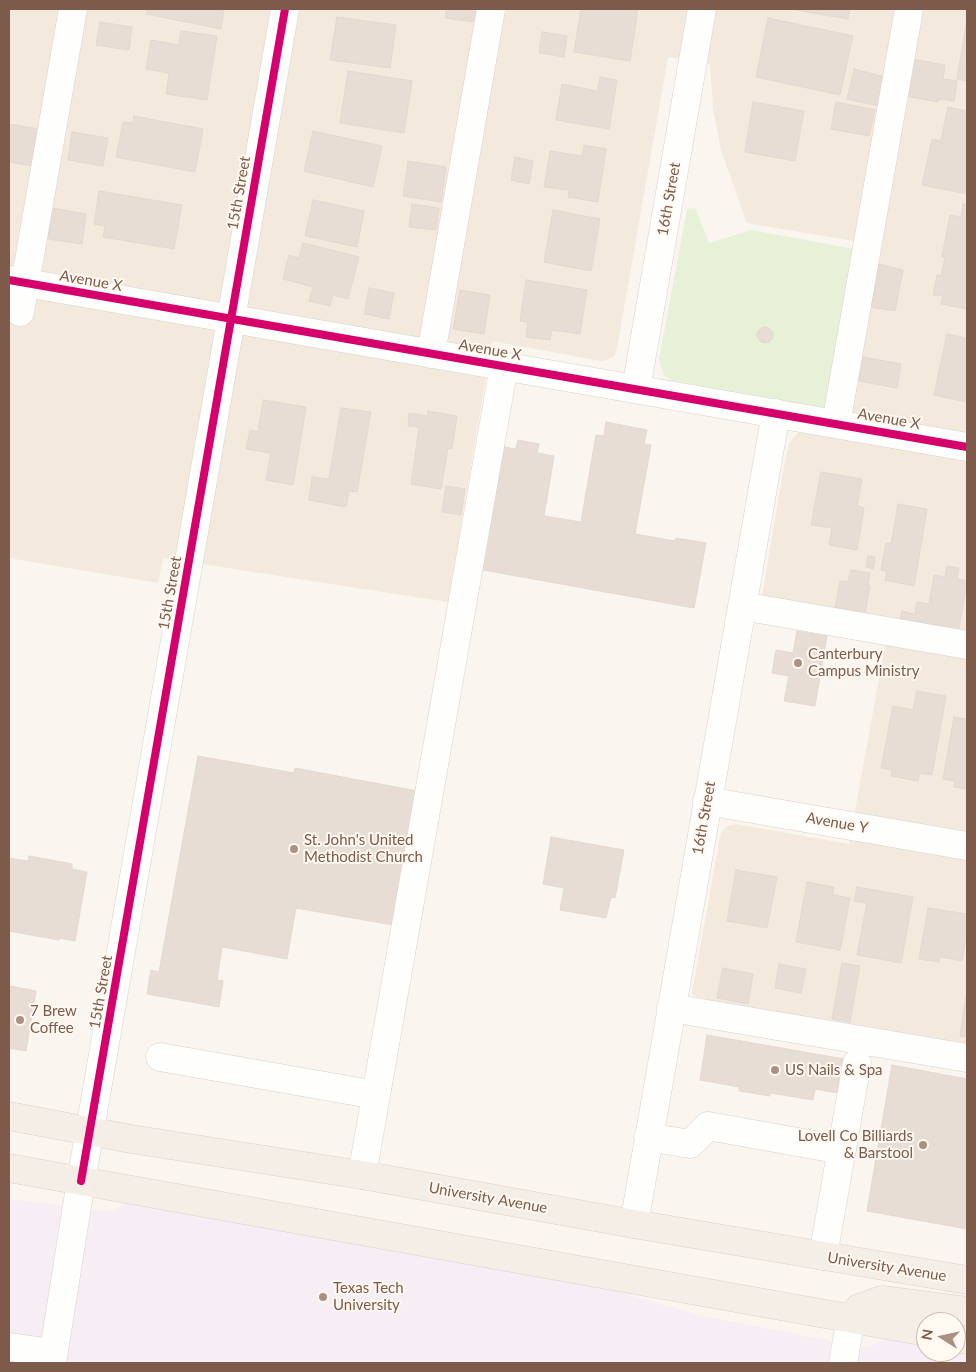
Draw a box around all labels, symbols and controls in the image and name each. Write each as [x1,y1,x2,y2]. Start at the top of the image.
street label: 15th Street [224,155,254,231]
street label: 16th Street [654,161,684,237]
street label: Avenue X [58,267,124,295]
street label: Avenue X [457,336,523,364]
street label: Avenue X [856,405,922,433]
street label: 15th Street [155,555,185,631]
place label: Canterbury Campus Ministry [808,645,919,680]
marker: Canterbury Campus Ministry [792,657,804,669]
street label: 16th Street [689,780,719,856]
street label: Avenue Y [804,809,870,837]
place label: St. John's United Methodist Church [304,831,423,866]
marker: St. John's United Methodist Church [288,843,300,855]
street label: 15th Street [86,954,116,1030]
place label: 7 Brew Coffee [30,1002,77,1037]
marker: 7 Brew Coffee [14,1014,26,1026]
place label: US Nails & Spa [785,1061,883,1079]
marker: US Nails & Spa [769,1064,781,1076]
place label: Lovell Co Billiards & Barstool [798,1127,913,1162]
marker: Lovell Co Billiards & Barstool [917,1139,929,1151]
street label: University Avenue [427,1179,549,1217]
street label: University Avenue [826,1249,948,1285]
place label: Texas Tech University [333,1279,404,1314]
marker: Texas Tech University [317,1291,329,1303]
north arrow [916,1312,966,1362]
text: N [917,1328,936,1341]

